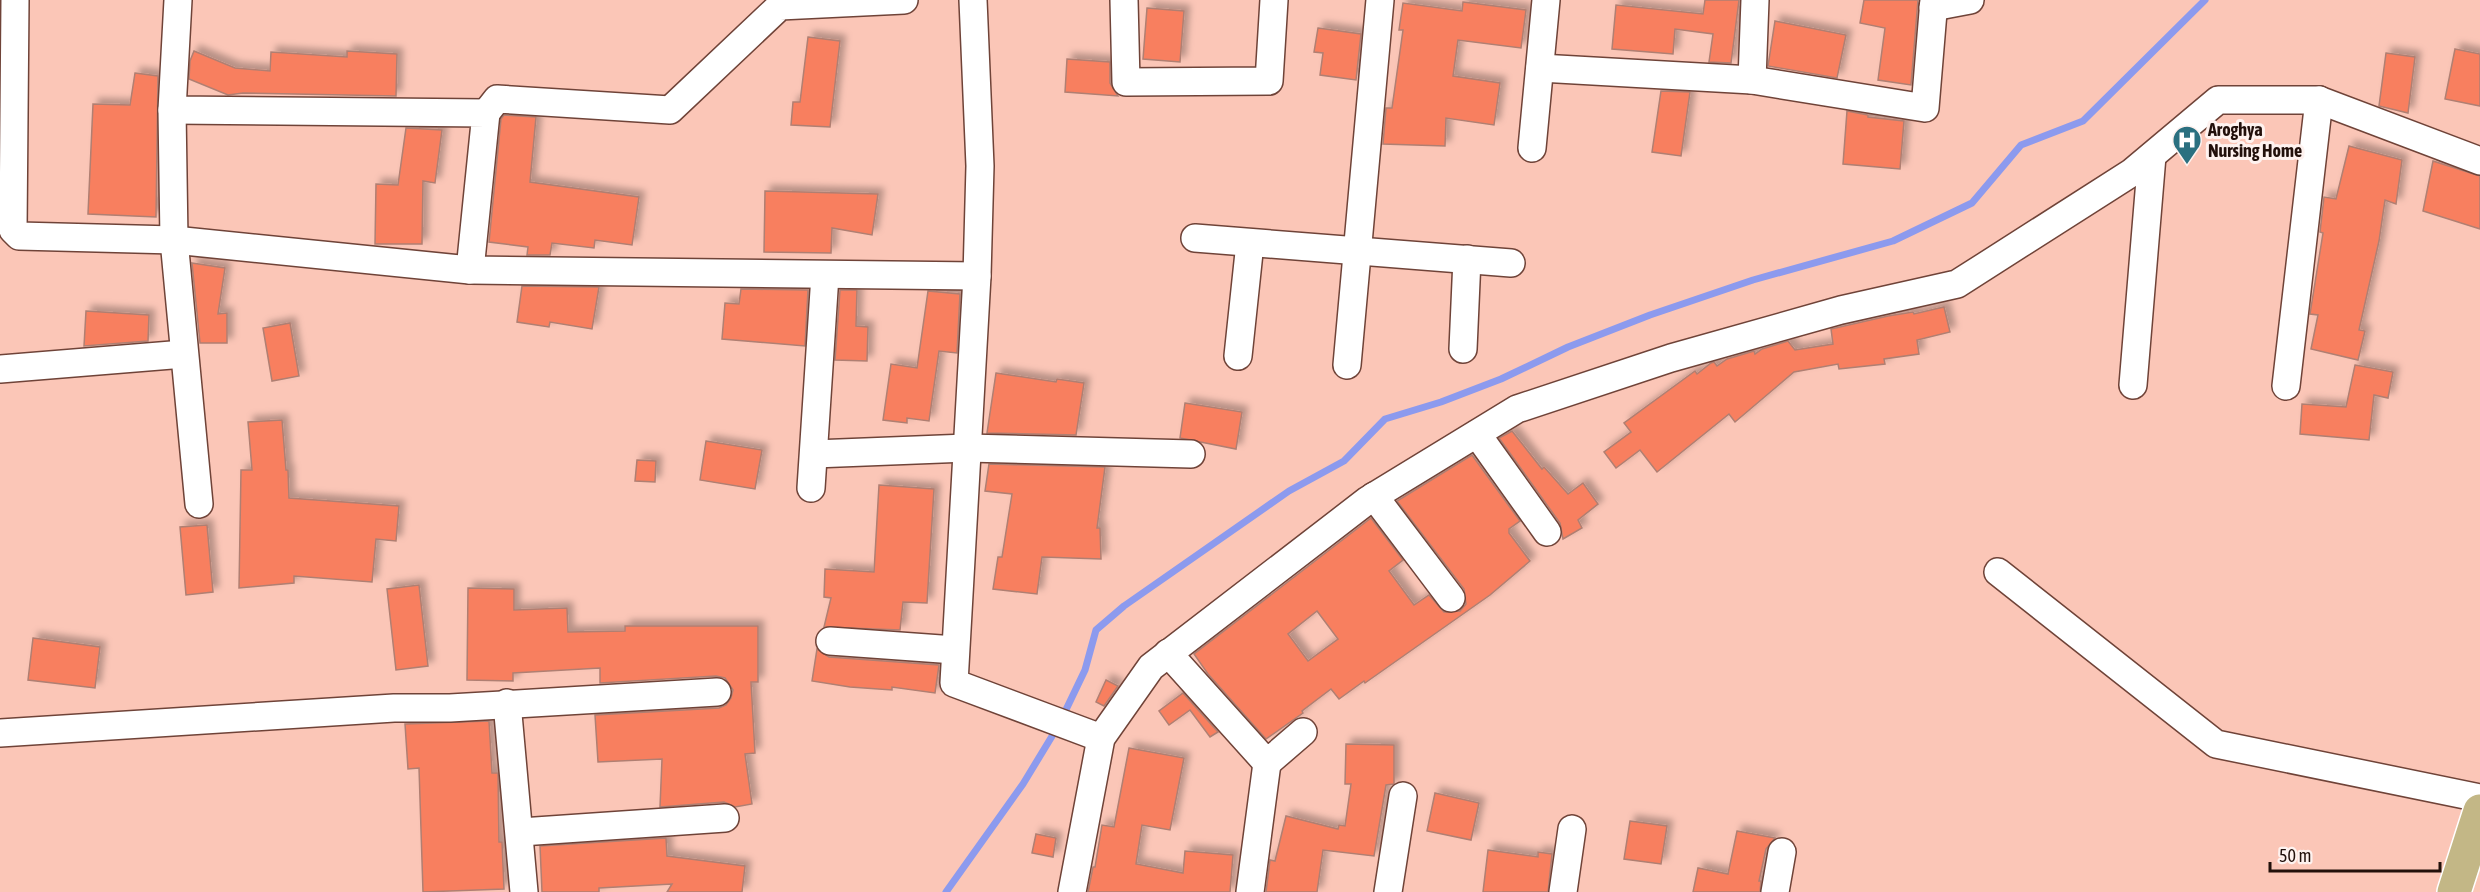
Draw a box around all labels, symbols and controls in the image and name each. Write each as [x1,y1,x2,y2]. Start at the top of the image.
place label: Aroghya Nursing Home [2207,119,2302,161]
hospital icon: Aroghya Nursing Home [2171,124,2203,166]
scale bar [2270,835,2440,873]
text: 50 m [2279,845,2311,866]

